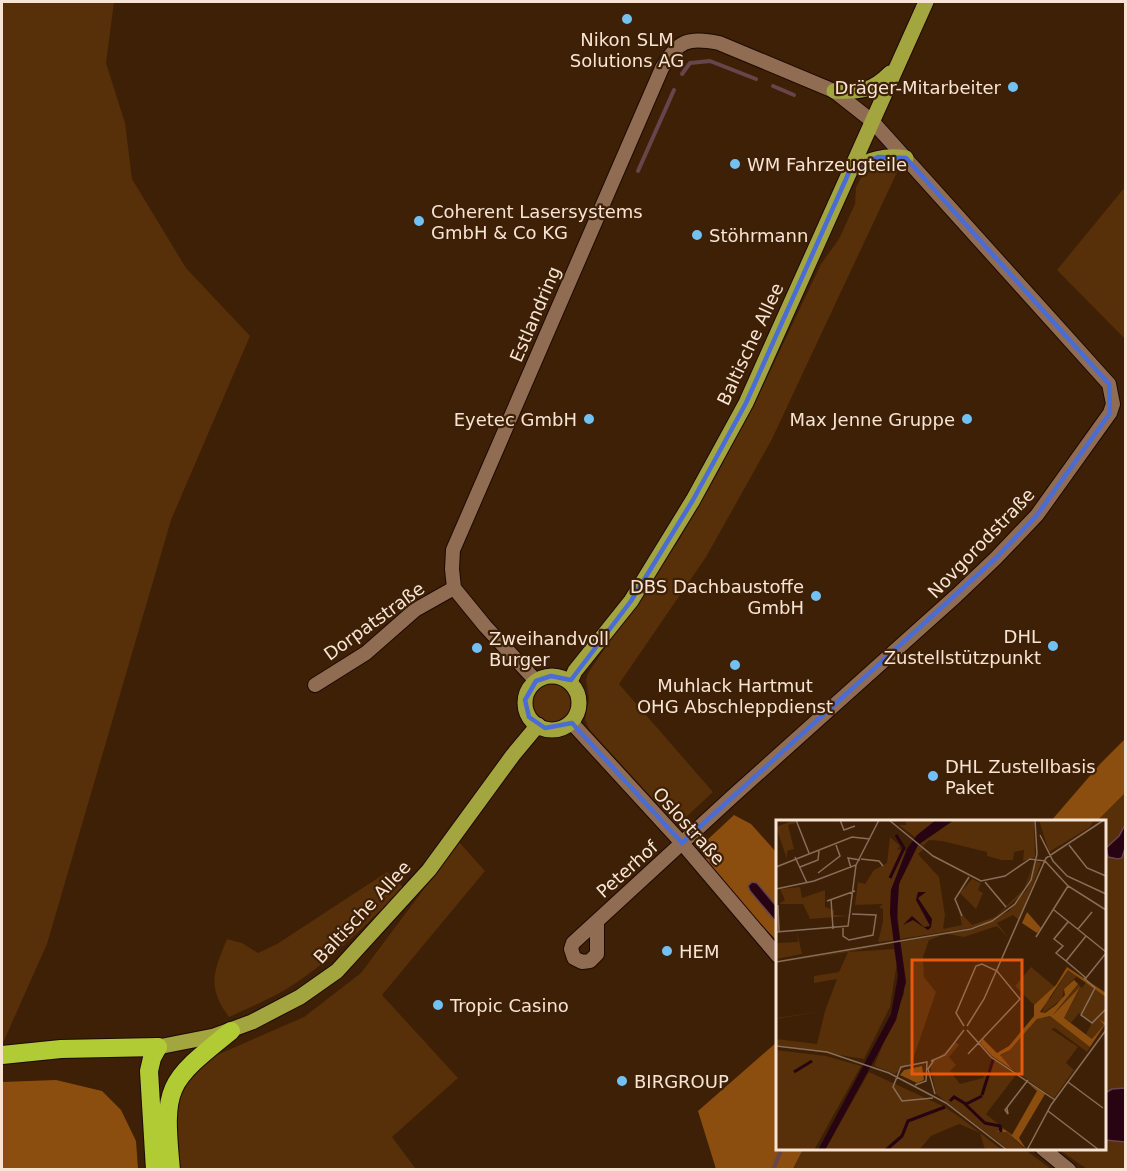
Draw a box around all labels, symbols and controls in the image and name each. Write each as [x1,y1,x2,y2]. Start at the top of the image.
marker: Nikon SLM Solutions AG [620,12,634,26]
place label: Nikon SLM Solutions AG [570,29,684,71]
place label: Dräger-Mitarbeiter [834,77,1002,98]
marker: Dräger-Mitarbeiter [1006,80,1020,94]
place label: WM Fahrzeugteile [747,154,907,175]
marker: WM Fahrzeugteile [728,157,742,171]
place label: Coherent Lasersystems GmbH & Co KG [431,201,643,243]
marker: Coherent Lasersystems GmbH & Co KG [412,214,426,228]
place label: Stöhrmann [709,225,808,246]
marker: Stöhrmann [690,228,704,242]
street label: Estlandring [505,263,565,365]
street label: Baltische Allee [713,280,787,408]
place label: Eyetec GmbH [454,409,577,430]
place label: Max Jenne Gruppe [789,409,955,430]
marker: Eyetec GmbH [582,412,596,426]
marker: Max Jenne Gruppe [960,412,974,426]
street label: Novgorodstraße [923,484,1039,602]
place label: DBS Dachbaustoffe GmbH [630,576,804,618]
street label: Dorpatstraße [320,578,428,664]
marker: DBS Dachbaustoffe GmbH [809,589,823,603]
place label: DHL Zustellstützpunkt [884,626,1041,668]
place label: Zweihandvoll Burger [489,628,609,670]
marker: DHL Zustellstützpunkt [1046,639,1060,653]
marker: Zweihandvoll Burger [470,641,484,655]
marker: Muhlack Hartmut OHG Abschleppdienst [728,658,742,672]
place label: Muhlack Hartmut OHG Abschleppdienst [637,675,833,717]
place label: DHL Zustellbasis Paket [945,756,1096,798]
marker: DHL Zustellbasis Paket [926,769,940,783]
street label: Oslostraße [649,783,729,869]
inset map [776,820,1106,1150]
street label: Peterhof [592,836,662,902]
street label: Baltische Allee [309,856,415,968]
place label: HEM [679,941,719,962]
marker: HEM [660,944,674,958]
place label: Tropic Casino [449,995,569,1016]
marker: Tropic Casino [431,998,445,1012]
place label: BIRGROUP [634,1071,729,1092]
marker: BIRGROUP [615,1074,629,1088]

